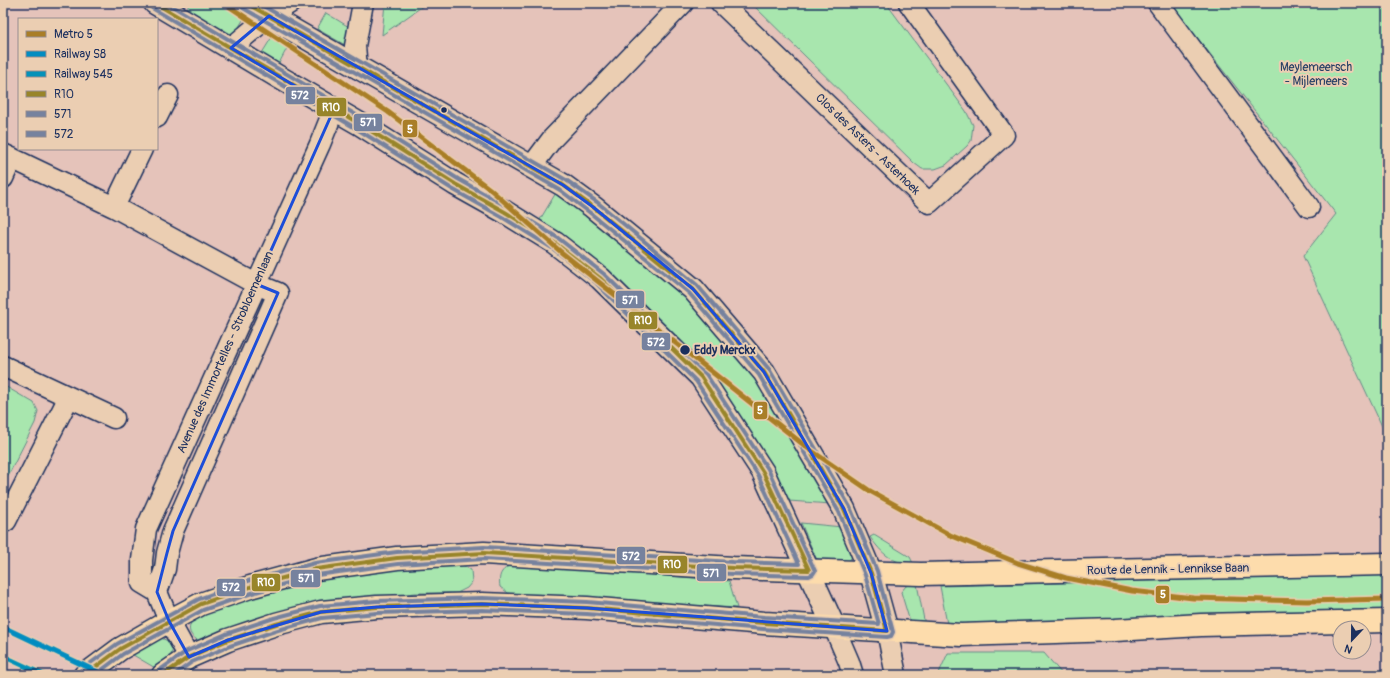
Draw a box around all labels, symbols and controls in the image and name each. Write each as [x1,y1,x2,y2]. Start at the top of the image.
legend [18,18,158,150]
text: Metro 5 [54,27,93,42]
text: Railway S8 [54,47,106,62]
park label: Meylemeersch - Mijlemeers [1280,60,1352,89]
text: Railway 545 [54,67,113,82]
line badge: 572 [285,86,316,105]
text: R10 [54,87,74,102]
text: 572 [291,89,309,102]
street label: Clos des Asters - Asterhoek [812,90,923,198]
line badge: R10 [316,97,347,117]
text: R10 [322,101,341,114]
unlabelled marker [439,105,449,115]
text: 571 [54,107,72,122]
line badge: 571 [353,113,383,132]
text: 571 [360,116,376,129]
line badge: 5 [402,119,418,138]
text: 5 [407,123,413,136]
text: 572 [54,127,74,142]
street label: Avenue des Immortelles - Strobloemenlaan [174,249,277,456]
line badge: 571 [615,290,645,309]
text: 571 [622,294,638,307]
line badge: R10 [628,311,658,330]
text: R10 [634,314,653,327]
line badge: 572 [641,332,671,351]
text: 572 [647,336,665,349]
marker: Eddy Merckx [678,343,692,357]
place label: Eddy Merckx [694,343,756,358]
line badge: 5 [753,401,768,420]
text: 5 [757,404,763,417]
line badge: 572 [616,546,646,565]
text: 572 [622,550,640,563]
line badge: R10 [657,555,688,574]
text: R10 [663,558,682,571]
street label: Route de Lennik - Lennikse Baan [1087,561,1249,578]
line badge: 571 [696,563,727,582]
text: 571 [703,567,719,580]
line badge: 571 [290,569,321,588]
text: 571 [298,572,314,585]
line badge: R10 [251,573,281,592]
text: R10 [257,576,276,589]
line badge: 572 [216,578,246,597]
text: 572 [222,581,240,594]
line badge: 5 [1155,585,1170,604]
text: 5 [1160,588,1166,601]
north arrow [1332,620,1372,660]
text: N [1342,641,1354,656]

